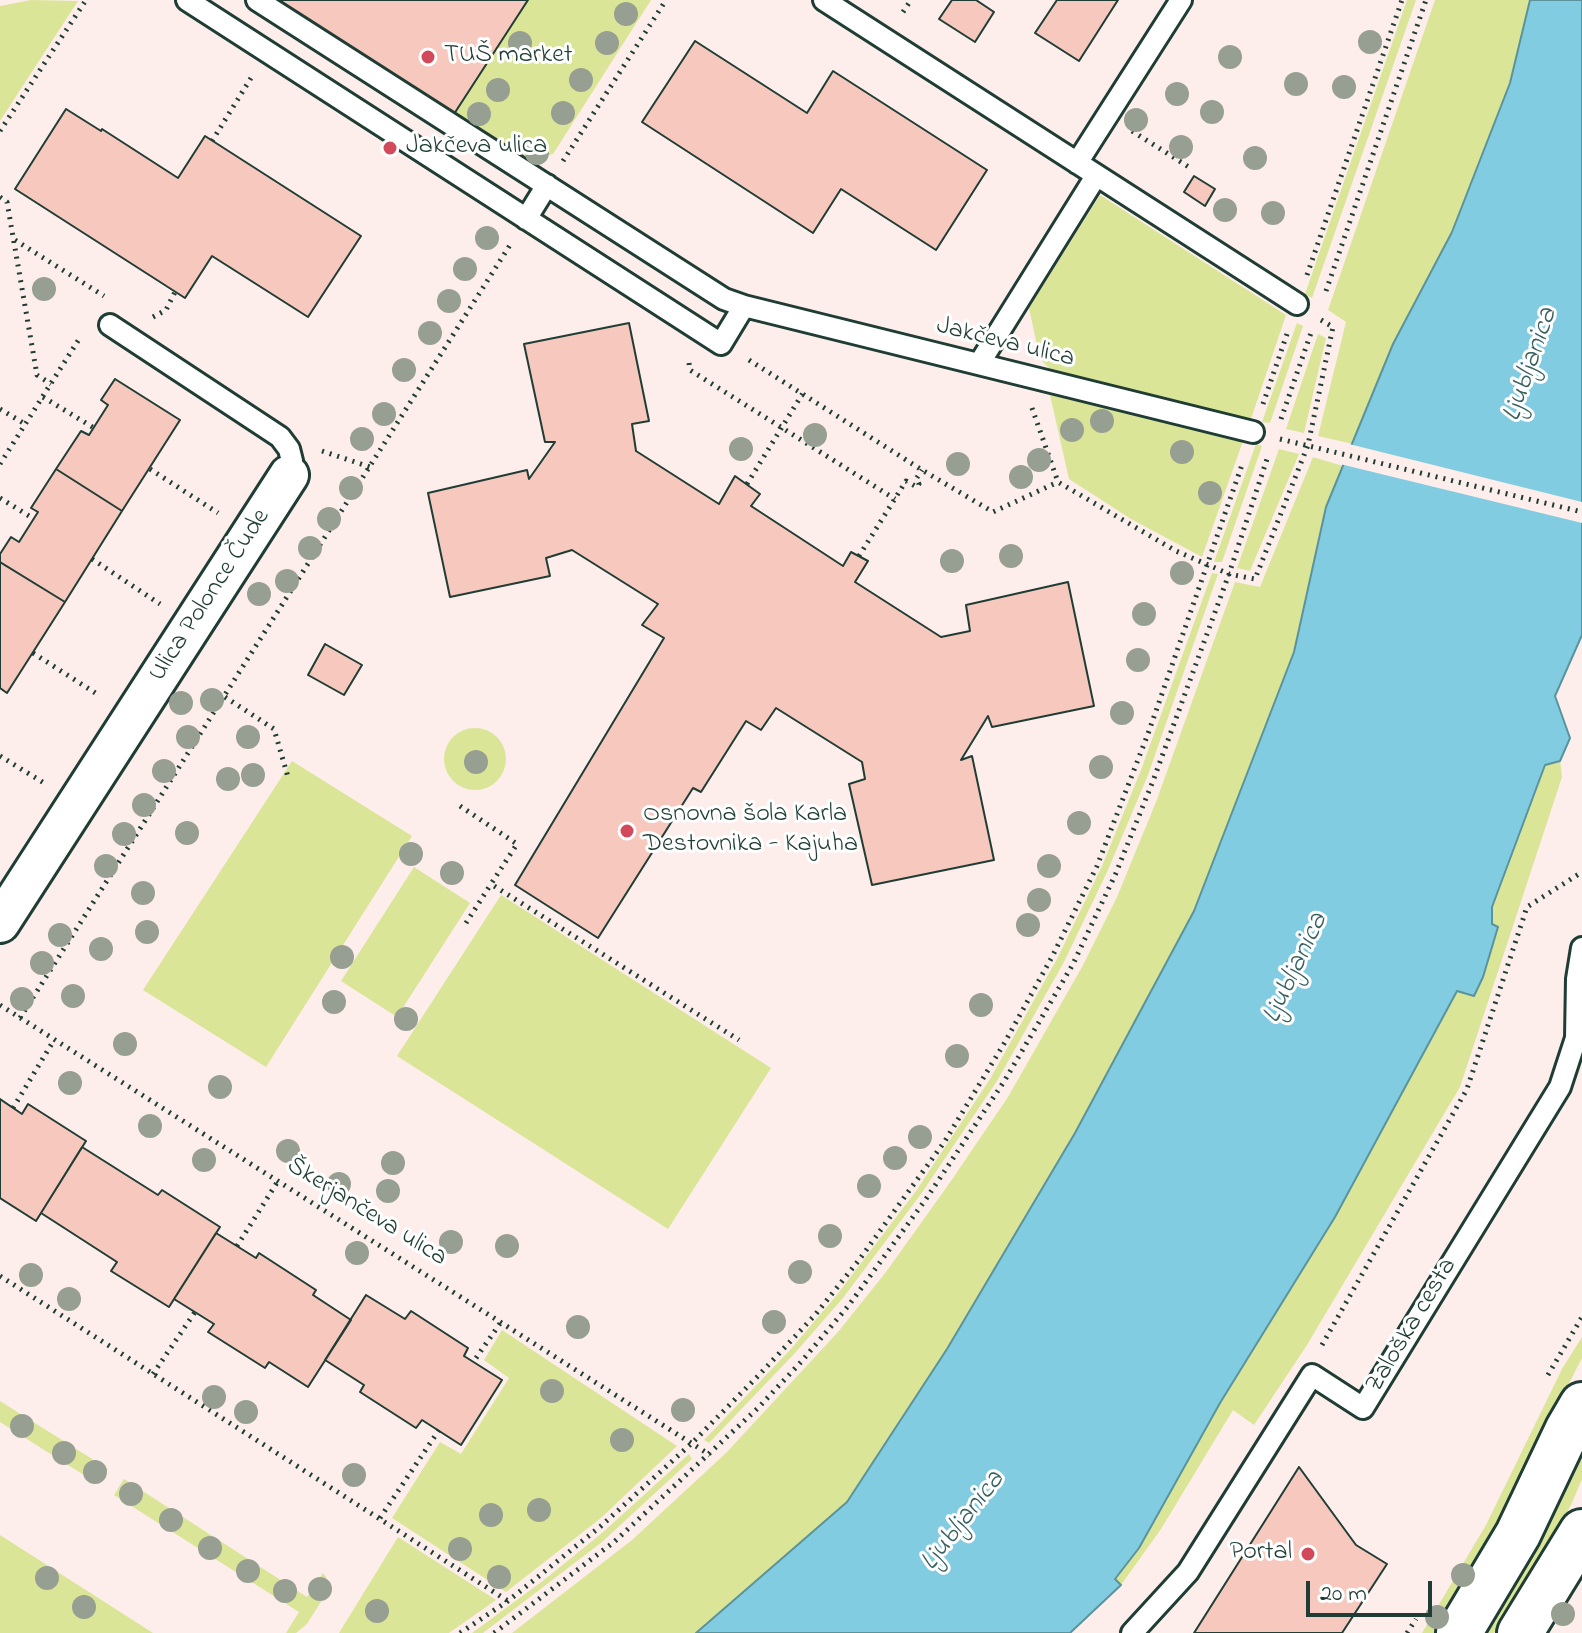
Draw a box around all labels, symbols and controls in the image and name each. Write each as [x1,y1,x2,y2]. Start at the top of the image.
place label: TUŠ market [444,41,573,73]
marker: TUŠ market [419,48,437,66]
place label: Jakčeva ulica [406,132,547,164]
marker: Jakčeva ulica [381,139,399,157]
water label: Ljubljanica [1497,304,1567,426]
street label: Jakčeva ulica [933,312,1077,376]
street label: Ulica Polonce Čude [144,504,278,688]
place label: Osnovna šola Karla Destovnika - Kajuha [643,800,858,862]
marker: Osnovna šola Karla Destovnika - Kajuha [618,822,636,840]
water label: Ljubljanica [1257,909,1337,1029]
street label: Škerjančeva ulica [280,1151,452,1275]
street label: Zaloška cesta [1361,1253,1465,1399]
water label: Ljubljanica [915,1465,1013,1579]
place label: Portal [1230,1538,1292,1570]
marker: Portal [1299,1545,1317,1563]
scale bar [1310,1565,1436,1615]
text: 20 m [1320,1577,1367,1612]

